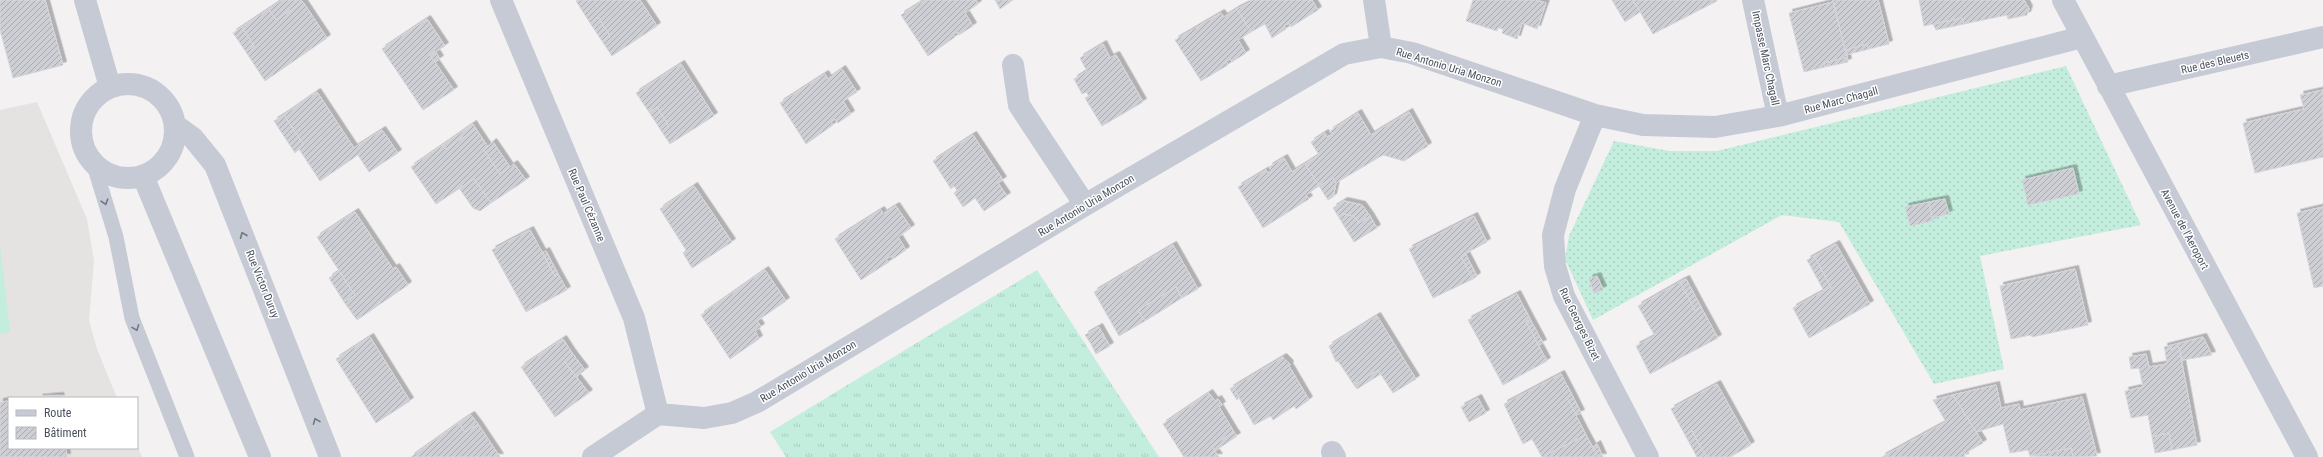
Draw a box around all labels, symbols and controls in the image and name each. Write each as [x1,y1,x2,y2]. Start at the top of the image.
street label: Impasse Marc Chagall [1749,10,1782,107]
street label: Rue Antonio Uria Monzon [1395,45,1503,90]
street label: Rue des Bleuets [2180,48,2250,77]
street label: Rue Marc Chagall [1803,84,1879,117]
street label: Rue Paul Cézanne [565,167,608,244]
street label: Rue Antonio Uria Monzon [1036,172,1137,239]
street label: Avenue de l'Aeroport [2158,187,2211,272]
one-way arrow [100,198,109,205]
one-way arrow [239,231,247,238]
street label: Rue Victor Duruy [243,248,282,320]
street label: Rue Georges Bizet [1556,286,1603,363]
one-way arrow [131,323,139,331]
street label: Rue Antonio Uria Monzon [758,338,859,405]
legend [8,397,138,449]
text: Route [44,406,72,420]
one-way arrow [313,417,321,424]
text: Bâtiment [44,426,87,440]

